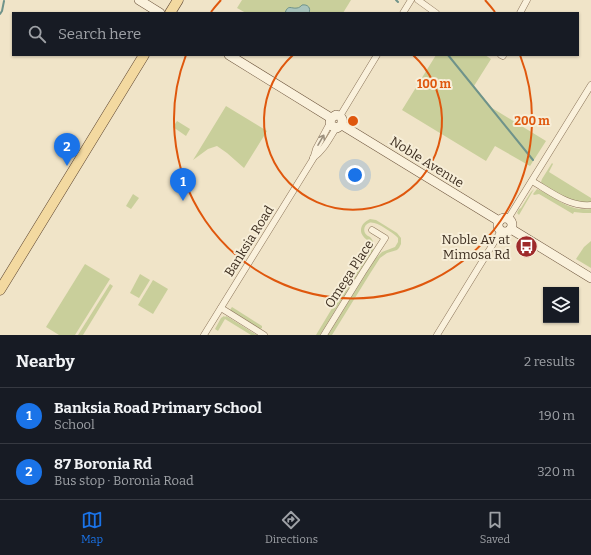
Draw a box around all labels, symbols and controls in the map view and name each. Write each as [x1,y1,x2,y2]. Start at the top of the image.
search box [12,12,579,56]
icon: search [26,23,48,45]
text: Search here [58,25,141,43]
text: 100 m [417,77,452,91]
centre of rings [346,114,360,128]
text: 200 m [514,114,550,128]
pin: 2 [54,133,80,166]
street label: Noble Avenue [387,133,467,191]
one-way arrow [317,135,325,147]
your location [345,165,365,185]
pin: 1 [170,168,196,201]
street label: Banksia Road [221,203,277,279]
place label: Noble Av at Mimosa Rd [442,232,510,262]
bus stop icon: Noble Av at Mimosa Rd [513,233,539,259]
street label: Omega Place [322,237,376,311]
map controls [543,287,579,323]
button: layers [543,287,579,323]
text: Nearby [16,351,75,372]
text: 2 results [524,354,575,369]
text: Banksia Road Primary School [54,399,262,417]
text: 1 [26,408,32,423]
text: 190 m [539,408,575,423]
text: School [54,417,95,432]
text: 87 Boronia Rd [54,455,152,473]
text: 2 [25,464,33,479]
text: 320 m [537,464,575,479]
text: Bus stop · Boronia Road [54,473,194,488]
tab: Map [81,509,103,546]
tab: Directions [265,509,318,546]
tab: Saved [480,509,510,546]

